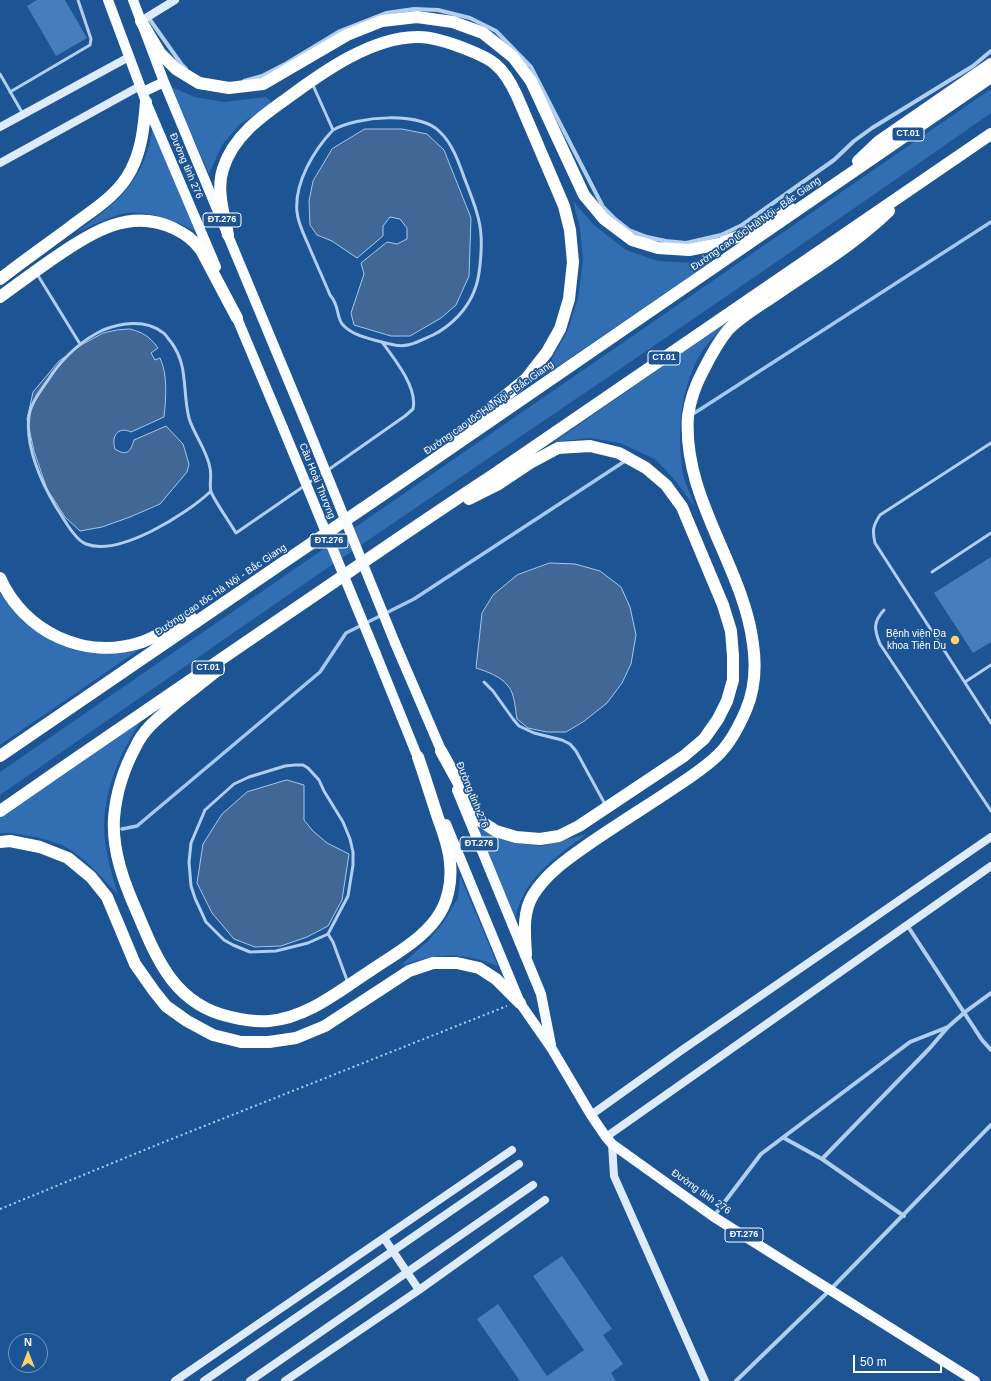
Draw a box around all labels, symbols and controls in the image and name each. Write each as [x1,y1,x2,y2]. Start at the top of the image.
road number: CT.01 [892,127,924,141]
street label: Đường tỉnh 276 [167,131,205,201]
street label: Đường cao tốc Hà Nội - Bắc Giang [689,174,823,274]
road number: ĐT.276 [203,213,241,227]
road number: CT.01 [648,351,680,365]
street label: Đường cao tốc Hà Nội - Bắc Giang [422,358,556,458]
street label: Cầu Hoài Thượng [296,441,338,521]
road number: ĐT.276 [310,534,348,548]
street label: Đường cao tốc Hà Nội - Bắc Giang [153,542,289,638]
place label: Bệnh viện Đa khoa Tiên Du [886,628,946,652]
marker: Bệnh viện Đa khoa Tiên Du [949,634,961,646]
road number: CT.01 [192,661,224,675]
street label: Đường tỉnh 276 [453,760,491,830]
road number: ĐT.276 [460,837,498,851]
street label: Đường tỉnh 276 [669,1167,733,1217]
road number: ĐT.276 [725,1228,763,1242]
north arrow [8,1333,48,1373]
text: N [24,1336,32,1348]
scale bar [855,1347,944,1373]
text: 50 m [860,1355,887,1369]

